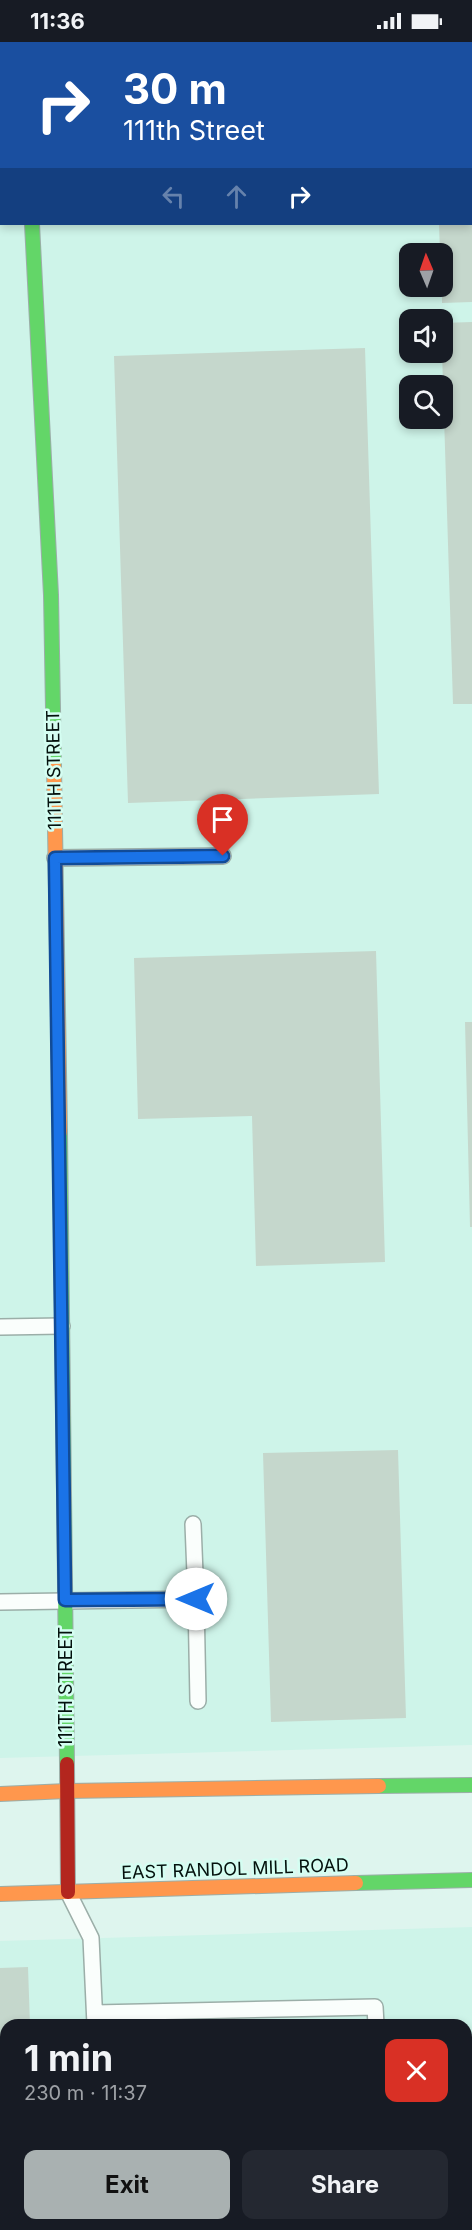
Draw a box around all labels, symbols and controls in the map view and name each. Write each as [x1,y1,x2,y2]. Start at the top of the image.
text: 11:36 [30,8,85,34]
text: 30 m [123,63,227,114]
icon: right [24,66,102,144]
text: 111th Street [123,114,265,147]
icon: left [157,180,190,213]
icon: ahead [220,180,253,213]
icon: right [283,180,316,213]
north arrow [399,243,453,297]
map controls [399,243,453,429]
button: sound [399,309,453,363]
button: search [399,375,453,429]
street label: 111TH STREET [42,710,65,830]
pin [197,794,248,856]
icon: arrive [206,803,239,836]
position arrow [164,1567,228,1631]
street label: 111TH STREET [55,1627,76,1747]
street label: EAST RANDOL MILL ROAD [121,1854,349,1883]
text: 1 min [24,2036,113,2080]
button: close [385,2039,448,2102]
text: 230 m · 11:37 [24,2081,147,2105]
button: Exit [24,2150,230,2219]
button: Share [242,2150,448,2219]

